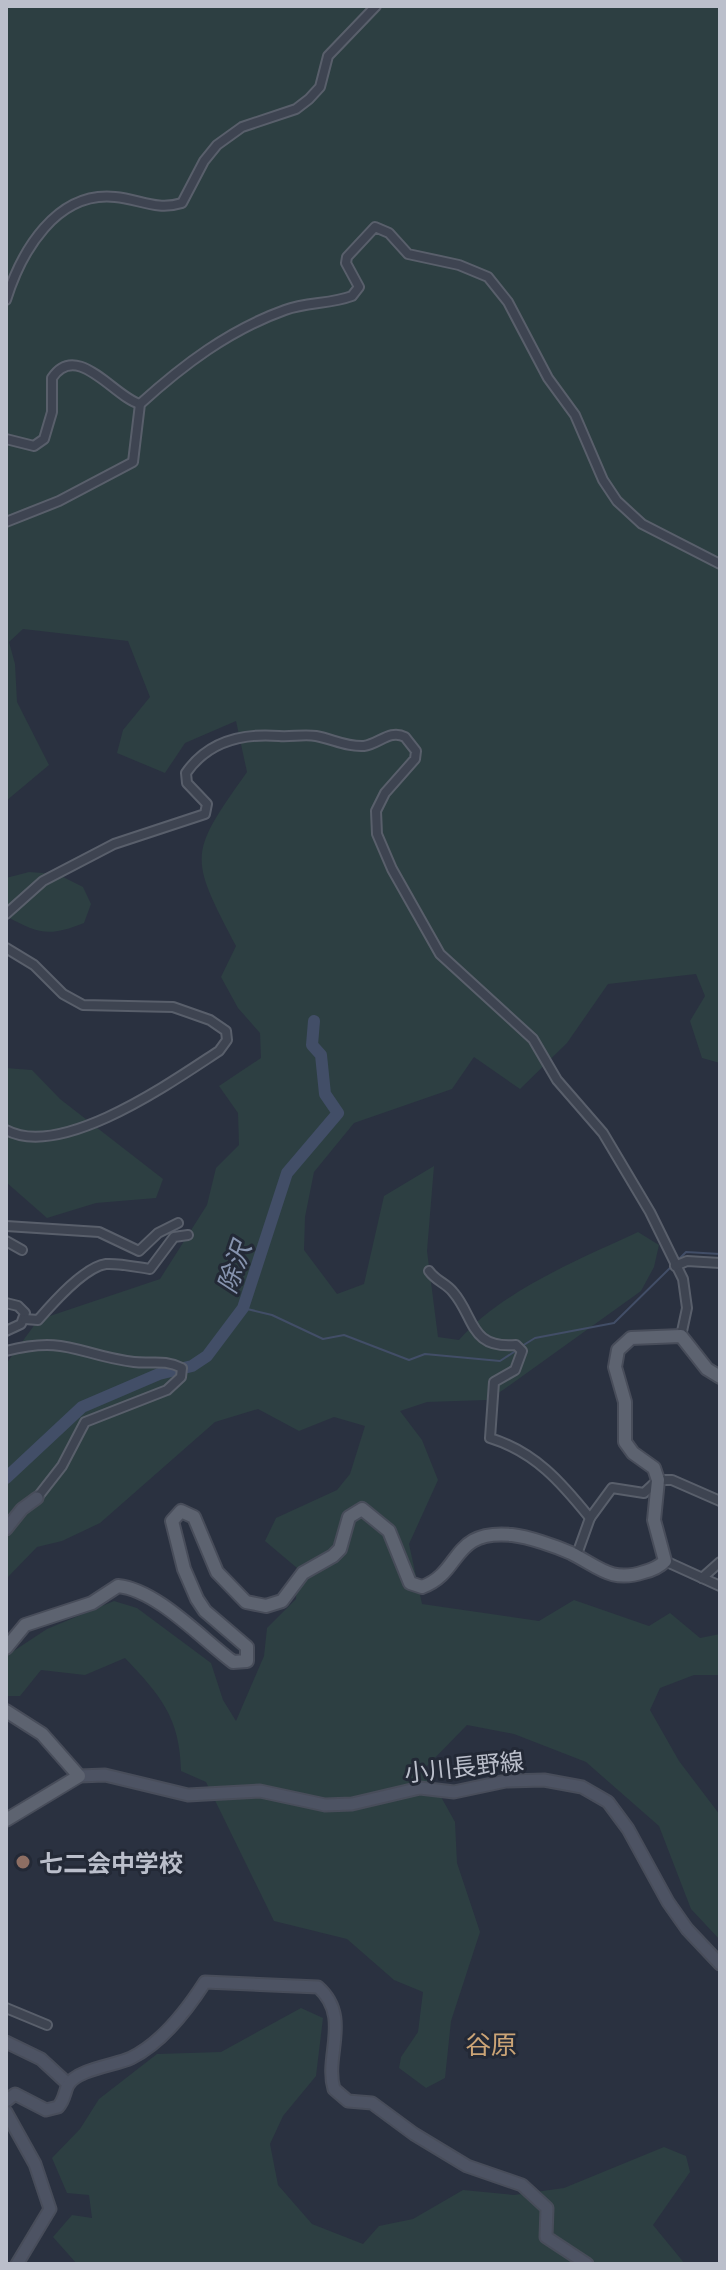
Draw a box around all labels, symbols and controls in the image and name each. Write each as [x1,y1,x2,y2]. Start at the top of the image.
water label: 除沢 [210,1235,257,1297]
street label: 小川長野線 [403,1745,525,1787]
place label: 七二会中学校 [39,1848,183,1877]
marker: 七二会中学校 [14,1853,32,1871]
district label: 谷原 [465,2028,517,2059]

